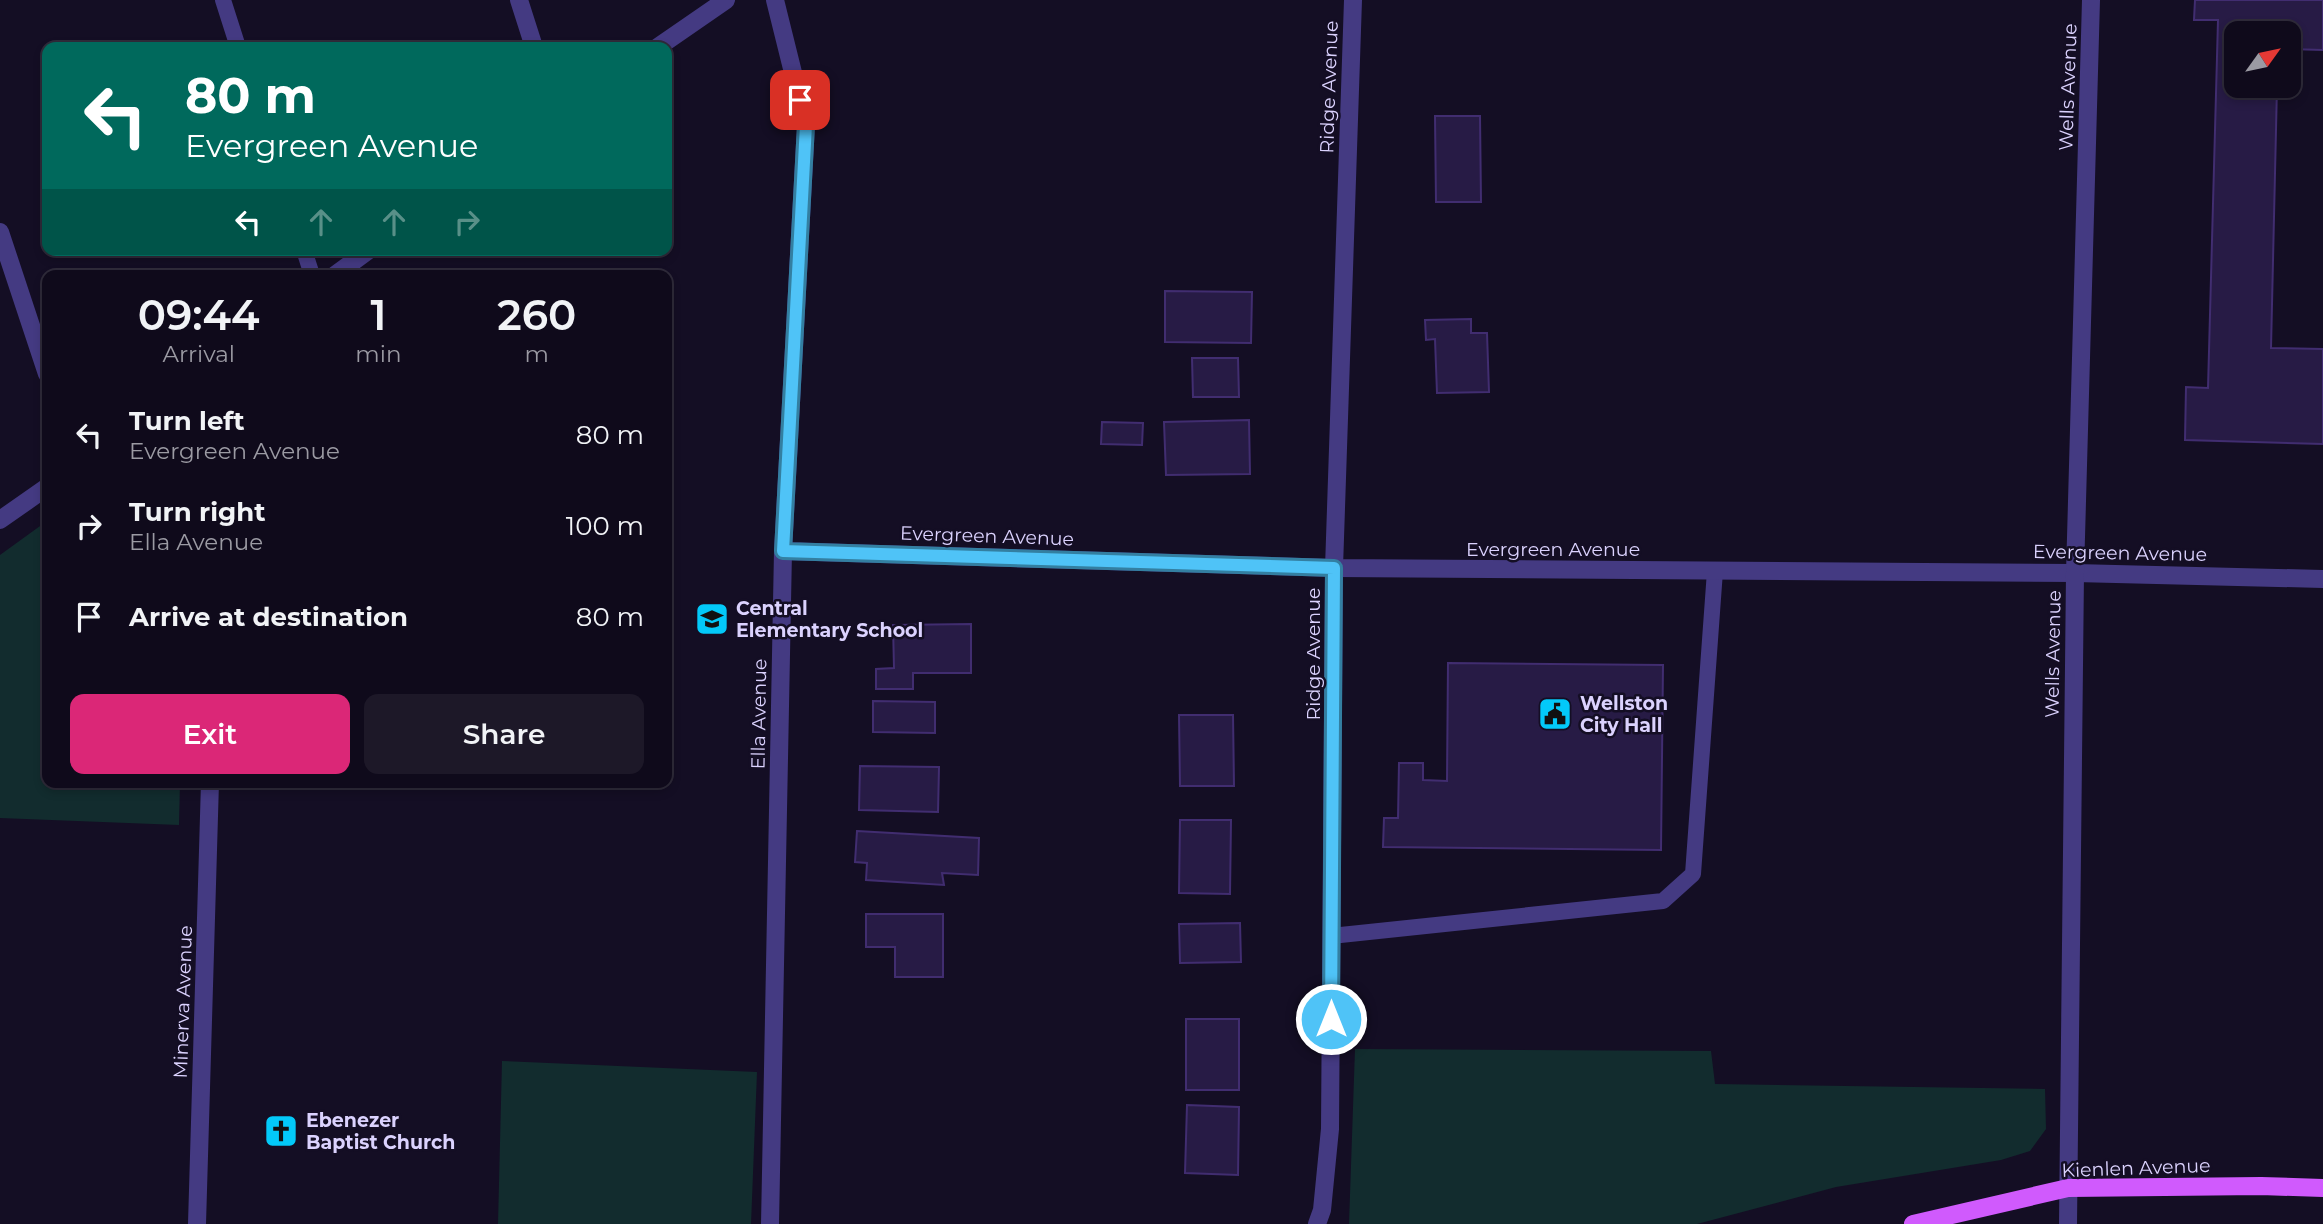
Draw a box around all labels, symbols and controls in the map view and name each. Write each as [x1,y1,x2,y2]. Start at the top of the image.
street label: Ridge Avenue [1315,20,1343,154]
north arrow [2224,21,2301,98]
map controls [2224,21,2301,98]
street label: Wells Avenue [2054,23,2082,151]
text: 80 m [185,66,316,125]
icon: left [70,70,161,161]
pin [770,70,830,130]
icon: arrive [781,81,819,119]
text: Evergreen Avenue [185,126,478,165]
icon: left [229,203,267,241]
icon: ahead [302,203,340,241]
icon: ahead [375,203,413,241]
icon: right [448,203,486,241]
text: 09:44 [138,289,260,341]
text: 1 [370,289,386,341]
text: 260 [497,289,576,341]
text: Arrival [162,340,235,368]
text: min [355,340,401,368]
text: m [525,340,549,368]
text: Turn left [129,405,245,437]
icon: left [70,416,108,454]
text: 80 m [576,419,644,451]
text: Evergreen Avenue [129,437,340,465]
text: Turn right [129,496,265,528]
icon: right [70,507,108,545]
text: 100 m [566,510,644,542]
street label: Evergreen Avenue [900,521,1074,551]
text: Ella Avenue [129,528,263,556]
street label: Evergreen Avenue [1466,538,1640,561]
street label: Evergreen Avenue [2033,540,2207,566]
street label: Ridge Avenue [1302,588,1325,720]
street label: Wells Avenue [2040,590,2066,718]
place label: Central Elementary School [736,597,923,642]
icon: arrive [70,598,108,636]
school or university icon: Central Elementary School [693,600,731,638]
text: Arrive at destination [129,601,408,633]
text: 80 m [576,601,644,633]
street label: Ella Avenue [747,658,771,770]
place label: Wellston City Hall [1580,692,1668,737]
button: Exit [70,694,350,774]
button: Share [364,694,644,774]
public building icon: Wellston City Hall [1536,695,1574,733]
street label: Minerva Avenue [169,925,197,1079]
position arrow [1294,982,1368,1056]
place label: Ebenezer Baptist Church [306,1109,455,1154]
church icon: Ebenezer Baptist Church [262,1112,300,1150]
street label: Kienlen Avenue [2061,1154,2211,1182]

